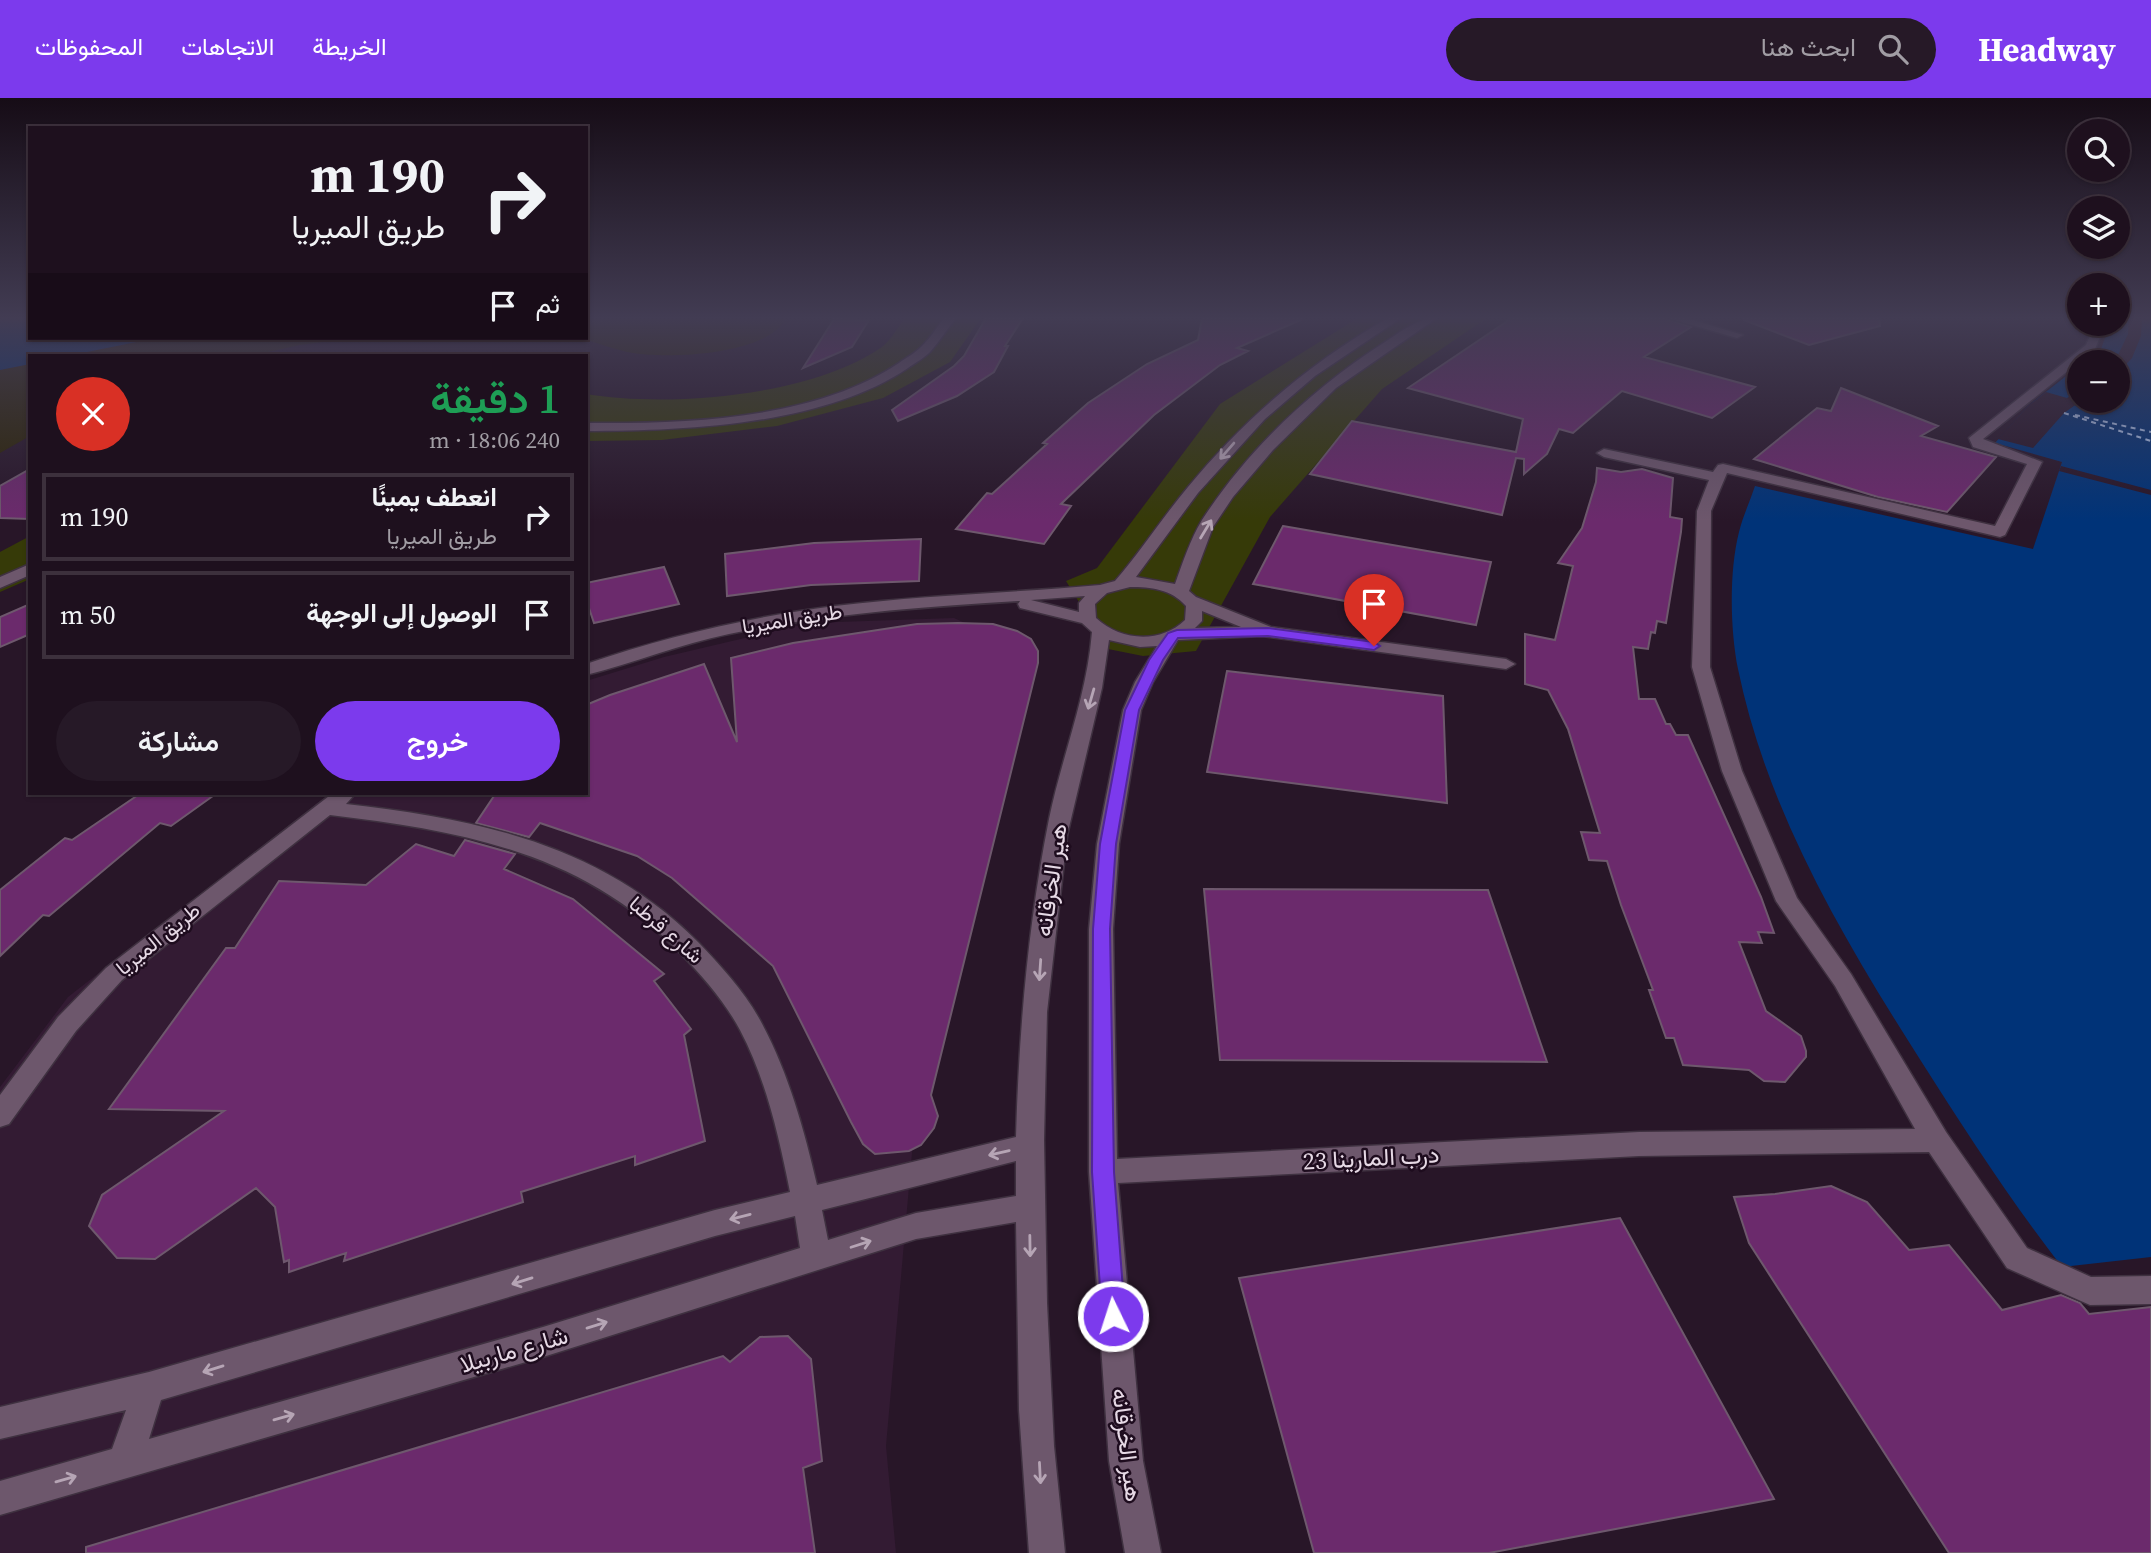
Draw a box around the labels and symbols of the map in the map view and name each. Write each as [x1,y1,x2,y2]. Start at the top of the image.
one-way arrow [1219,442,1235,460]
one-way arrow [1199,519,1213,539]
pin [1344,574,1404,646]
street label: طريق الميريا [740,596,844,641]
one-way arrow [1084,687,1097,709]
street label: هير الخرقانه [1026,821,1075,939]
street label: شارع قرطبا [623,889,710,970]
street label: طريق الميريا [109,896,206,982]
one-way arrow [1033,958,1046,981]
street label: درب المارينا 23 [1302,1137,1440,1178]
one-way arrow [988,1147,1011,1161]
one-way arrow [729,1211,752,1224]
one-way arrow [1024,1234,1037,1257]
one-way arrow [850,1237,872,1250]
one-way arrow [511,1275,533,1288]
position arrow [1076,1279,1150,1353]
street label: شارع ماربيلا [456,1318,572,1381]
one-way arrow [586,1318,608,1331]
one-way arrow [202,1364,224,1377]
street label: هير الخرقانه [1104,1386,1151,1504]
one-way arrow [273,1409,295,1422]
one-way arrow [1034,1461,1047,1484]
one-way arrow [55,1472,77,1485]

